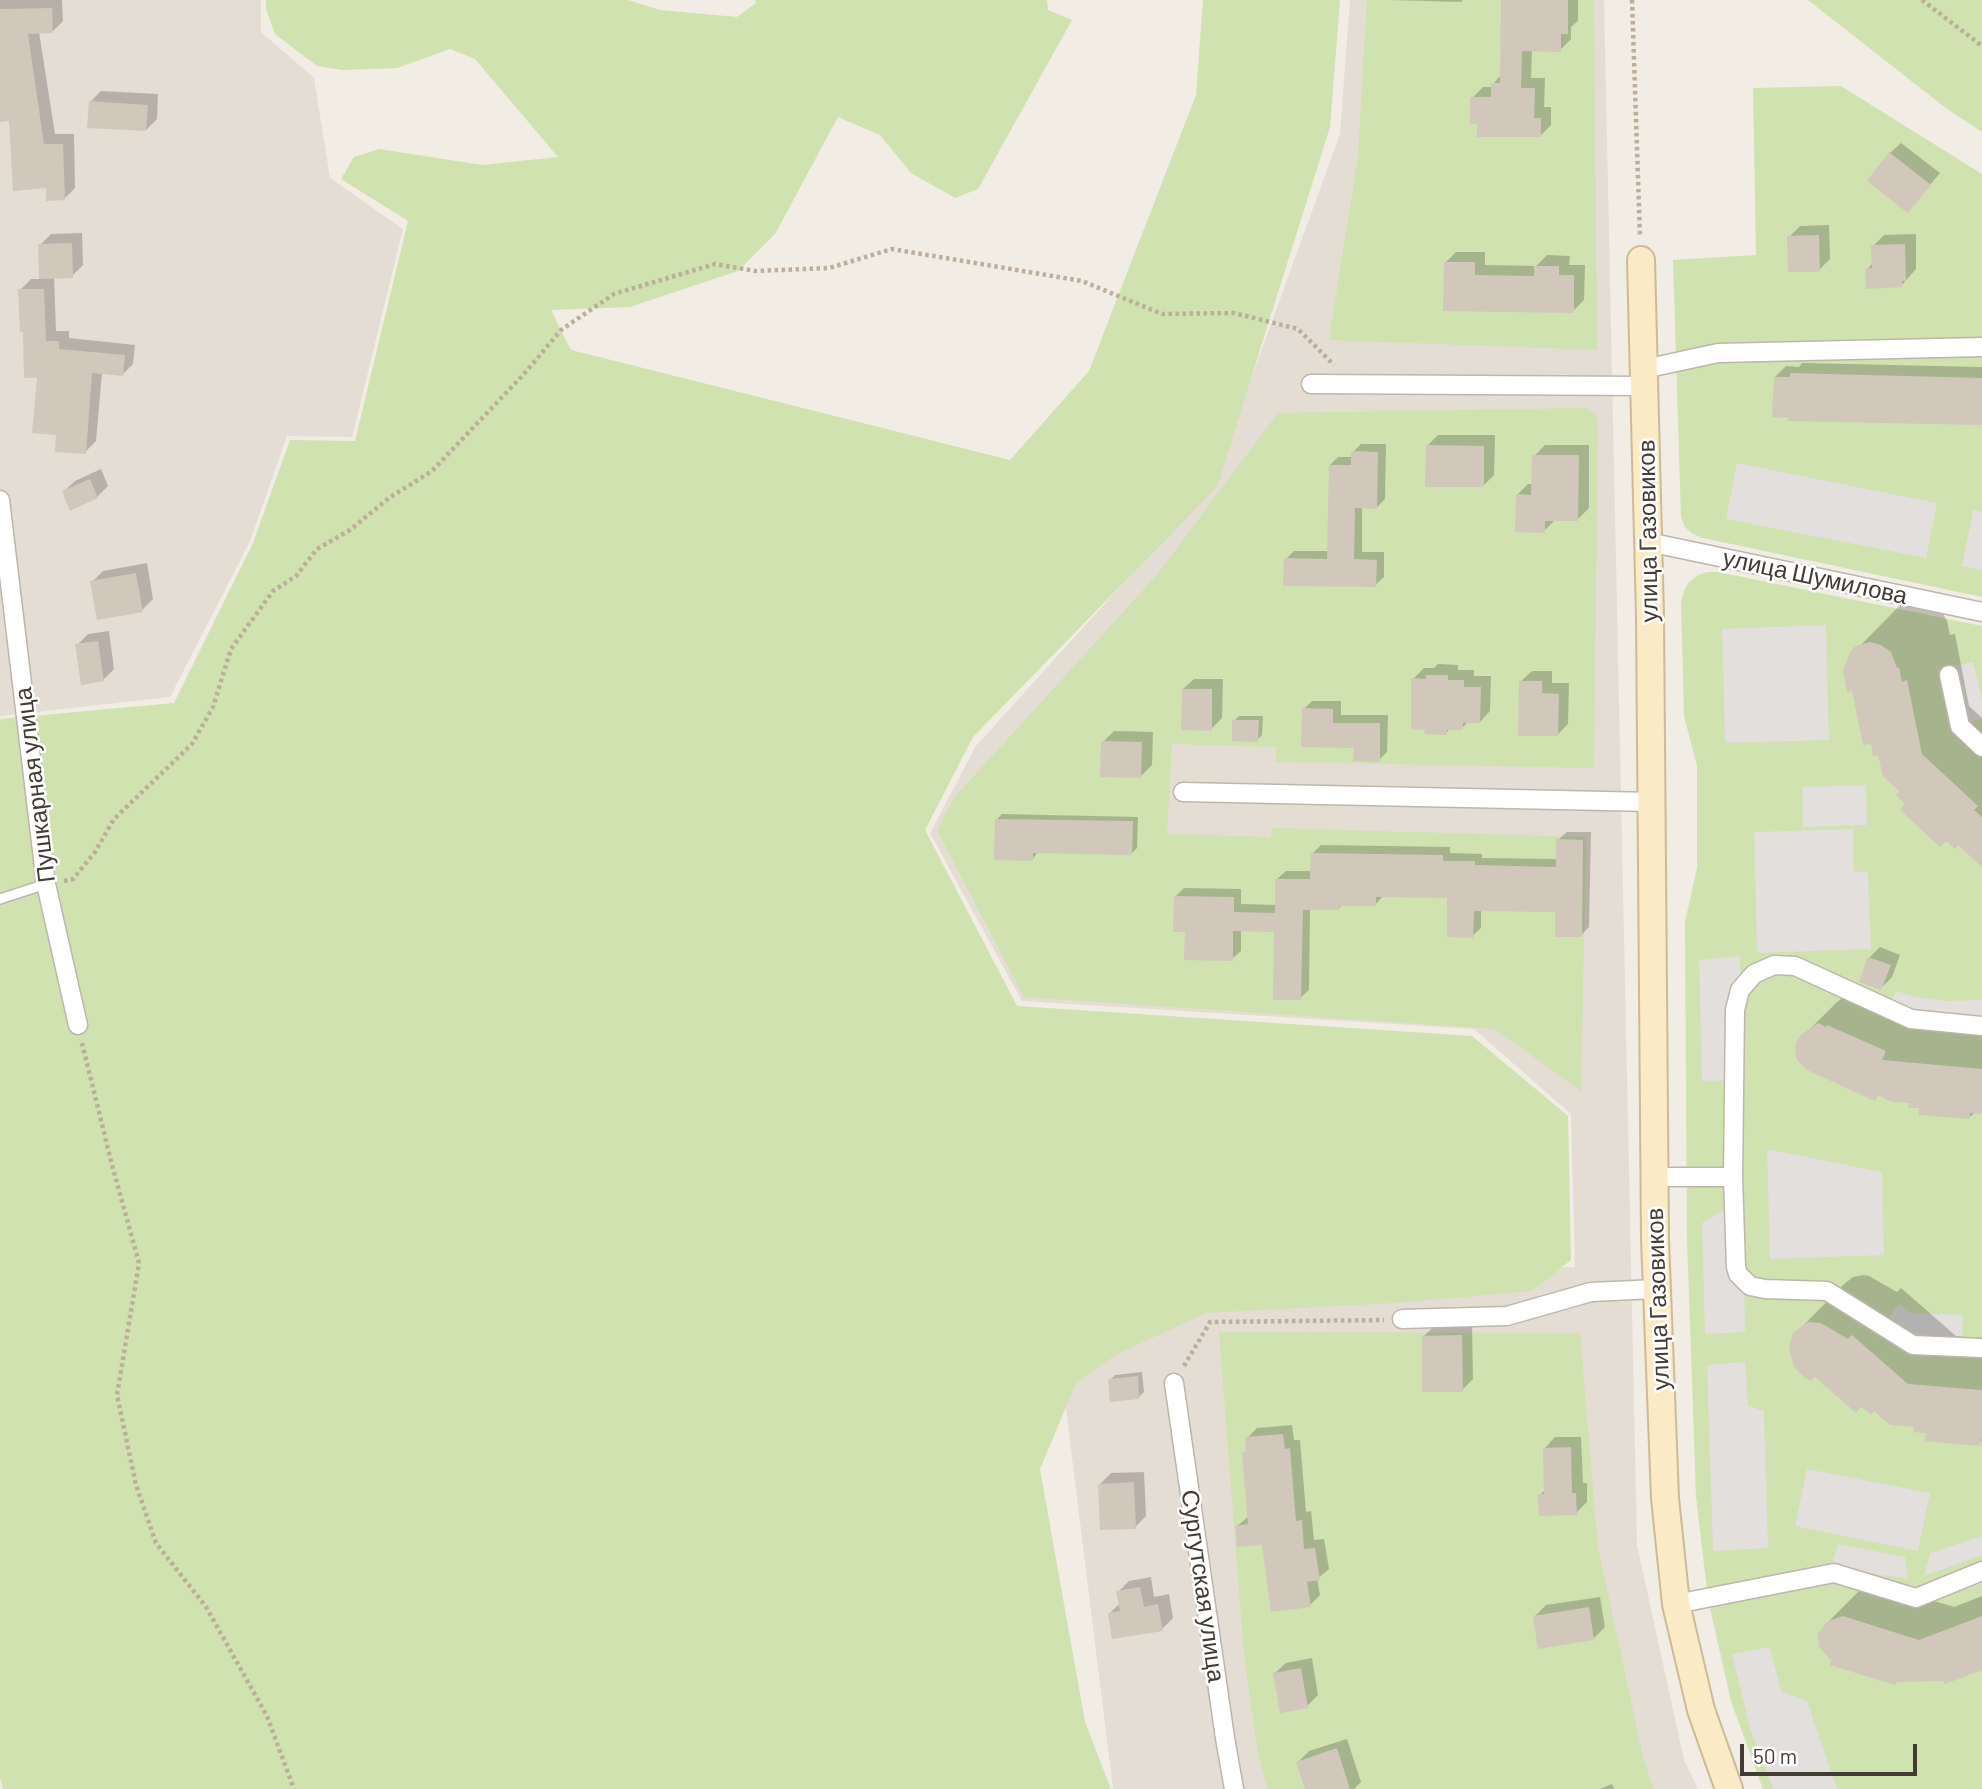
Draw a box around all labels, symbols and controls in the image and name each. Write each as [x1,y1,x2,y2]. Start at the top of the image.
street label: улица Газовиков [1632,439,1664,623]
street label: улица Шумилова [1720,543,1910,611]
street label: Пушкарная улица [9,686,61,884]
street label: улица Газовиков [1640,1207,1676,1391]
street label: Сургутская улица [1175,1488,1231,1684]
scale bar [1744,1730,1921,1774]
text: 50 m [1753,1743,1797,1768]

